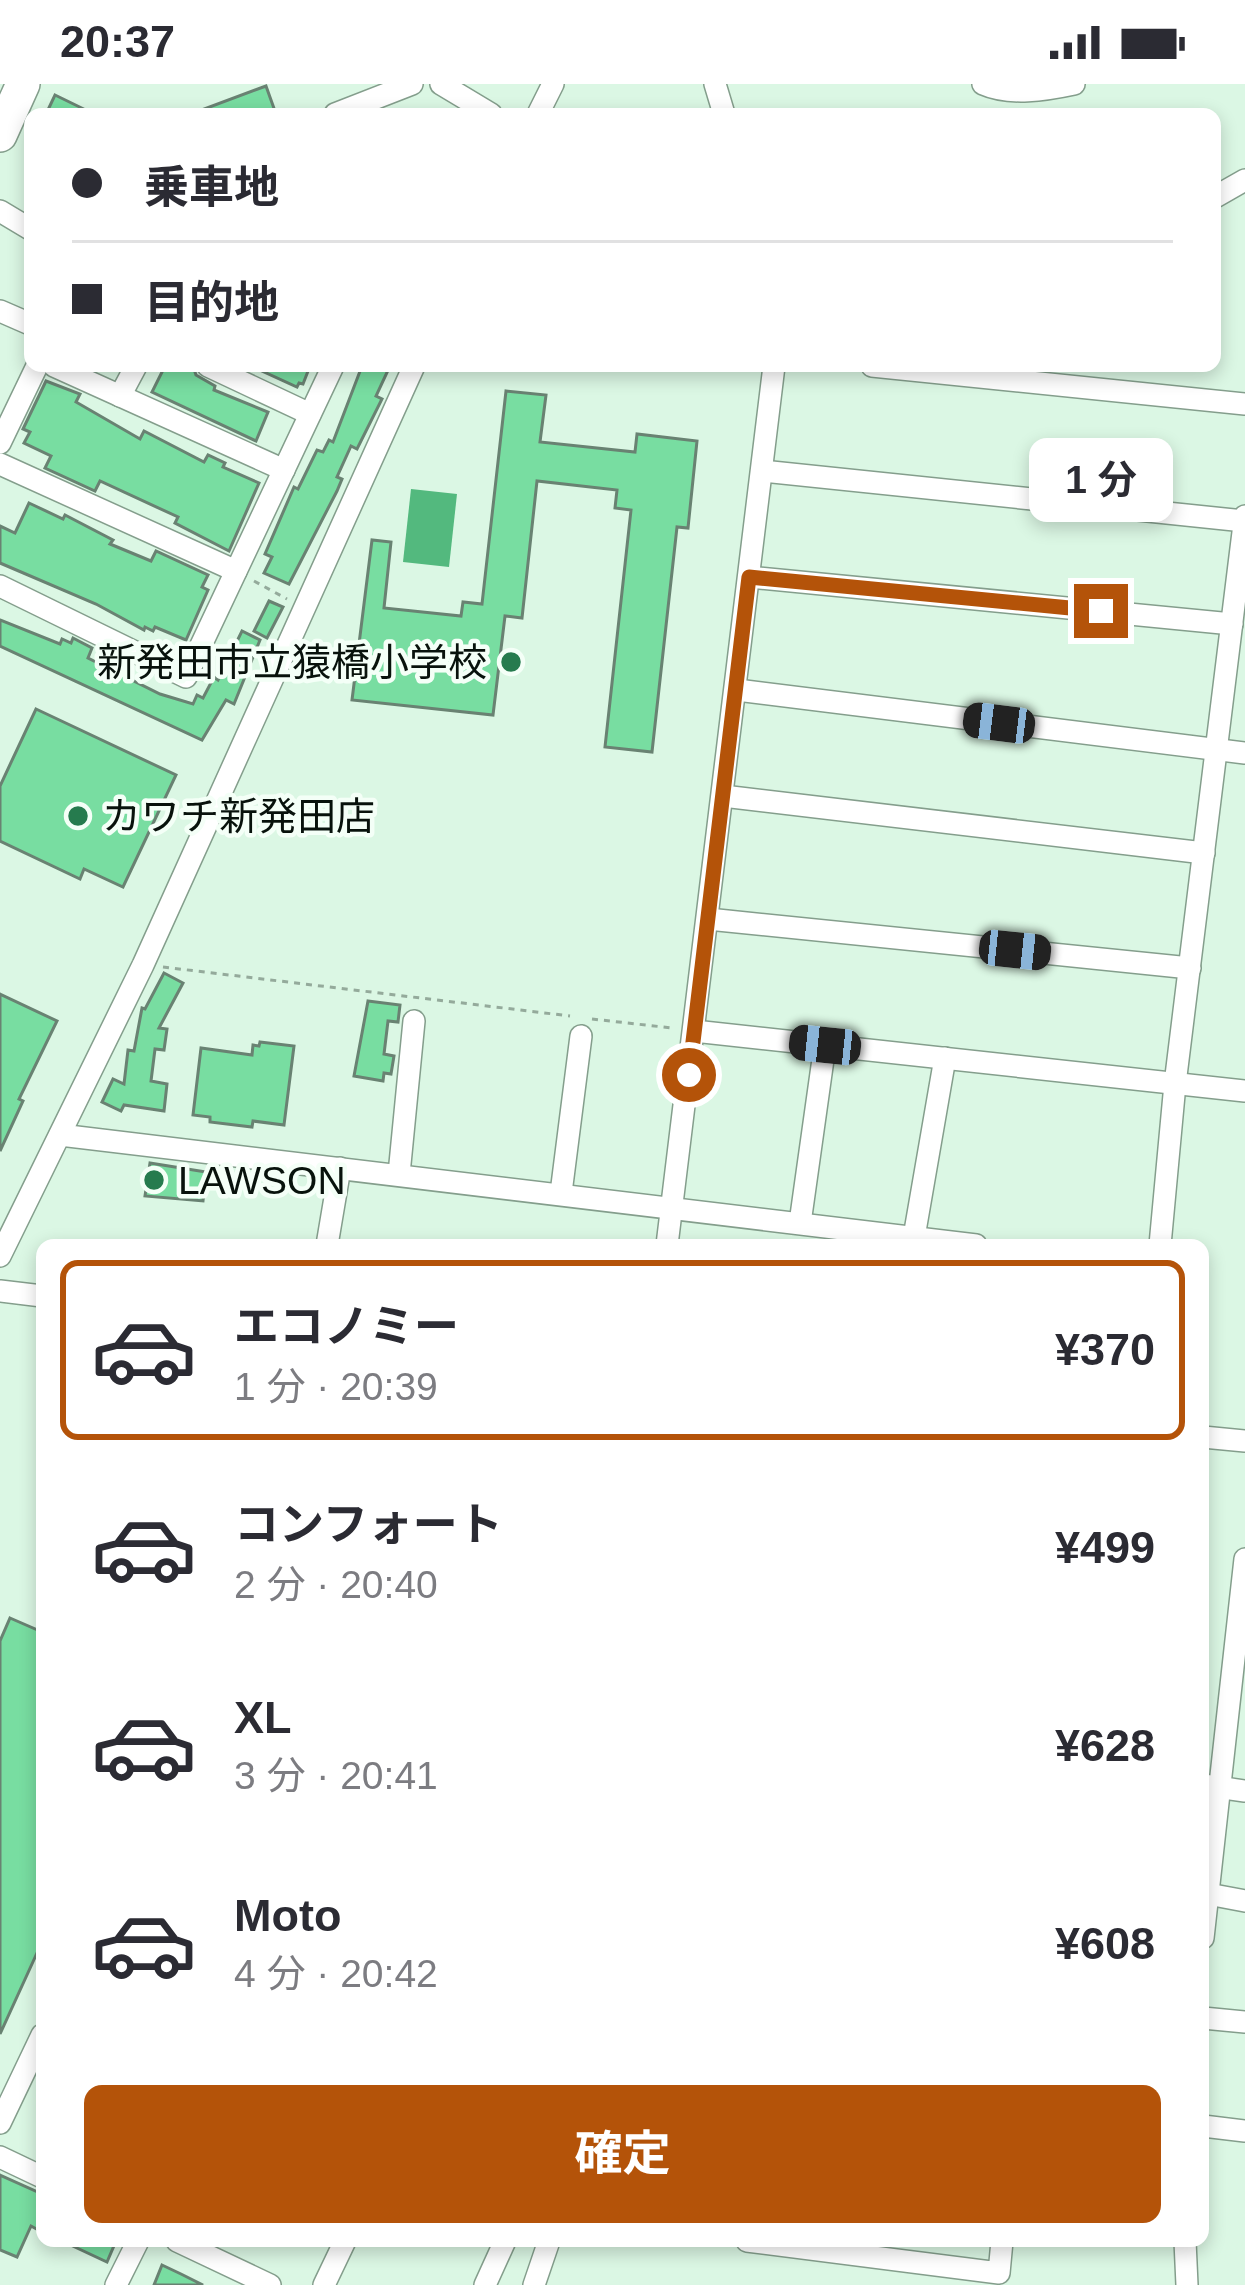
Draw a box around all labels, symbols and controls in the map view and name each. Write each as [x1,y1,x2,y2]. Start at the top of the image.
text: 20:37 [60,16,175,67]
text: 乗車地 [144,162,279,213]
text: 目的地 [144,277,279,328]
callout: 1 分 [1029,437,1173,521]
text: 1 分 [1065,458,1137,501]
route end [1074,584,1128,638]
place label: 新発田市立猿橋小学校 [97,641,487,684]
marker: 新発田市立猿橋小学校 [498,649,524,675]
car [961,701,1037,745]
place label: カワチ新発田店 [102,795,375,838]
marker: カワチ新発田店 [65,803,91,829]
car [977,928,1053,972]
car [787,1023,863,1067]
route start [662,1048,716,1102]
place label: LAWSON [178,1159,346,1202]
marker: LAWSON [141,1167,167,1193]
icon: car [90,1296,198,1404]
text: エコノミー [234,1301,459,1352]
text: ¥370 [1055,1324,1155,1375]
text: 1 分 · 20:39 [234,1365,438,1408]
icon: car [90,1494,198,1602]
text: コンフォート [234,1499,503,1550]
text: ¥499 [1055,1522,1155,1573]
text: 2 分 · 20:40 [234,1563,438,1606]
icon: car [90,1692,198,1800]
text: XL [234,1692,292,1743]
text: ¥628 [1055,1720,1155,1771]
text: 3 分 · 20:41 [234,1754,438,1797]
icon: car [90,1890,198,1998]
text: Moto [234,1890,341,1941]
text: ¥608 [1055,1918,1155,1969]
text: 4 分 · 20:42 [234,1952,438,1995]
button: 確定 [84,2085,1161,2223]

